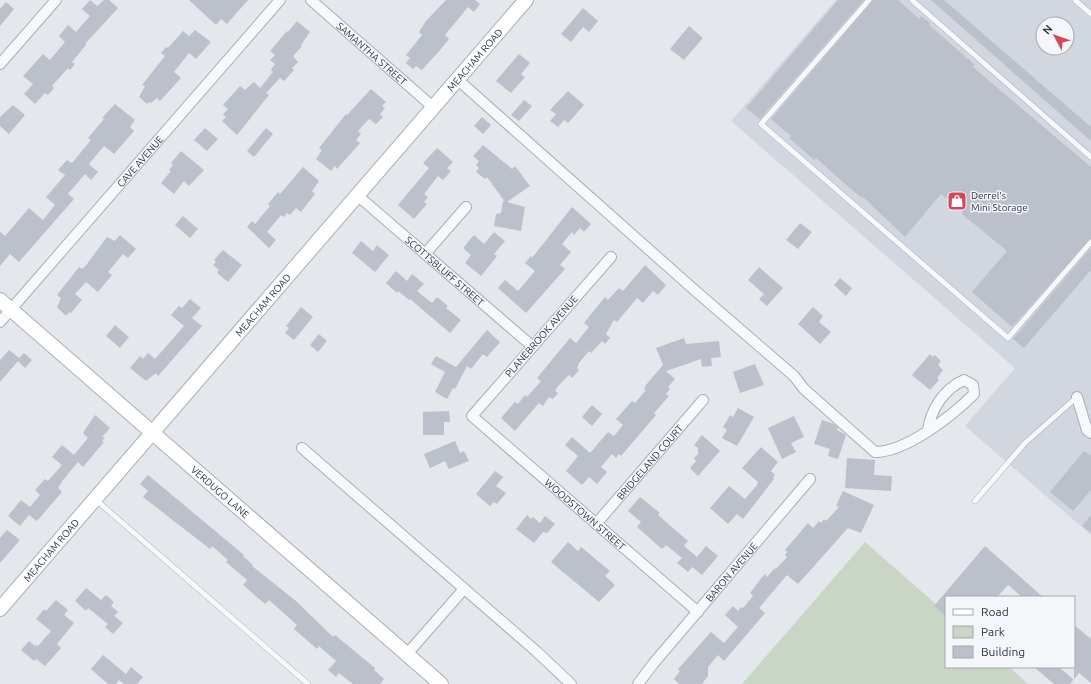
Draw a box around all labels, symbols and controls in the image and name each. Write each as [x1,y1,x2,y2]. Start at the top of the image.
north arrow [1035,16,1075,56]
street label: SAMANTHA STREET [334,20,409,88]
text: N [1040,22,1055,36]
street label: MEACHAM ROAD [445,26,505,93]
street label: CAVE AVENUE [115,133,166,189]
shop icon: Derrel's Mini Storage [946,190,968,212]
place label: Derrel's Mini Storage [971,190,1028,213]
street label: SCOTTSBLUFF STREET [403,234,486,308]
street label: MEACHAM ROAD [233,272,293,339]
street label: PLANEBROOK AVENUE [503,293,580,379]
street label: BRIDGELAND COURT [615,422,686,502]
street label: VERDUGO LANE [189,464,251,521]
street label: WOODSTOWN STREET [542,477,628,553]
street label: MEACHAM ROAD [21,517,81,584]
street label: BARON AVENUE [704,540,760,604]
legend [945,596,1075,668]
text: Road [981,605,1009,618]
text: Park [981,625,1005,638]
text: Building [981,645,1025,658]

